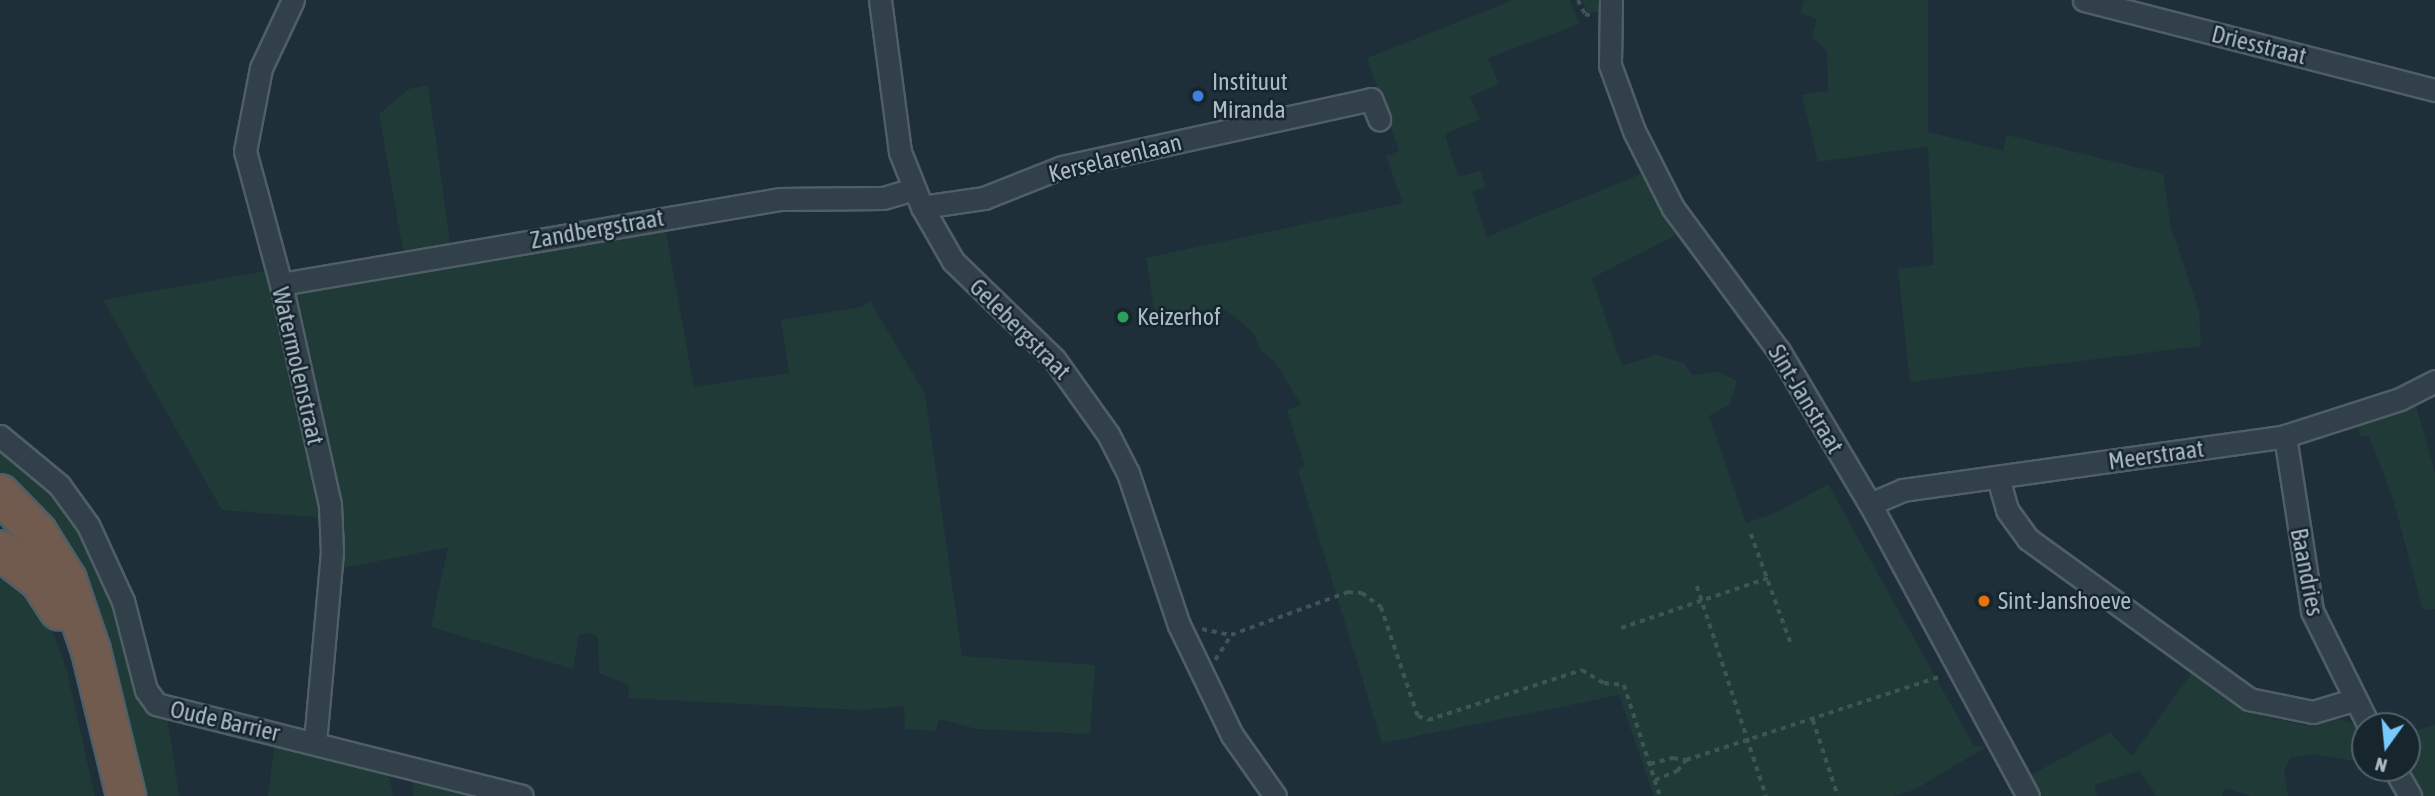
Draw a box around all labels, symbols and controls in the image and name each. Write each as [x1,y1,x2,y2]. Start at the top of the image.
street label: Driesstraat [2209,19,2309,71]
place label: Instituut Miranda [1212,68,1288,124]
marker: Instituut Miranda [1190,88,1206,104]
street label: Kerselarenlaan [1045,128,1185,188]
street label: Zandbergstraat [528,203,666,255]
street label: Gelebergstraat [964,273,1076,385]
street label: Watermolenstraat [266,284,330,448]
place label: Keizerhof [1137,303,1221,331]
marker: Keizerhof [1115,309,1131,325]
street label: Sint-Janstraat [1762,339,1850,459]
street label: Meerstraat [2106,434,2206,476]
street label: Baandries [2284,526,2330,618]
place label: Sint-Janshoeve [1998,587,2131,615]
marker: Sint-Janshoeve [1976,593,1992,609]
street label: Oude Barrier [168,694,282,748]
north arrow [2351,712,2421,782]
text: N [2373,753,2389,777]

